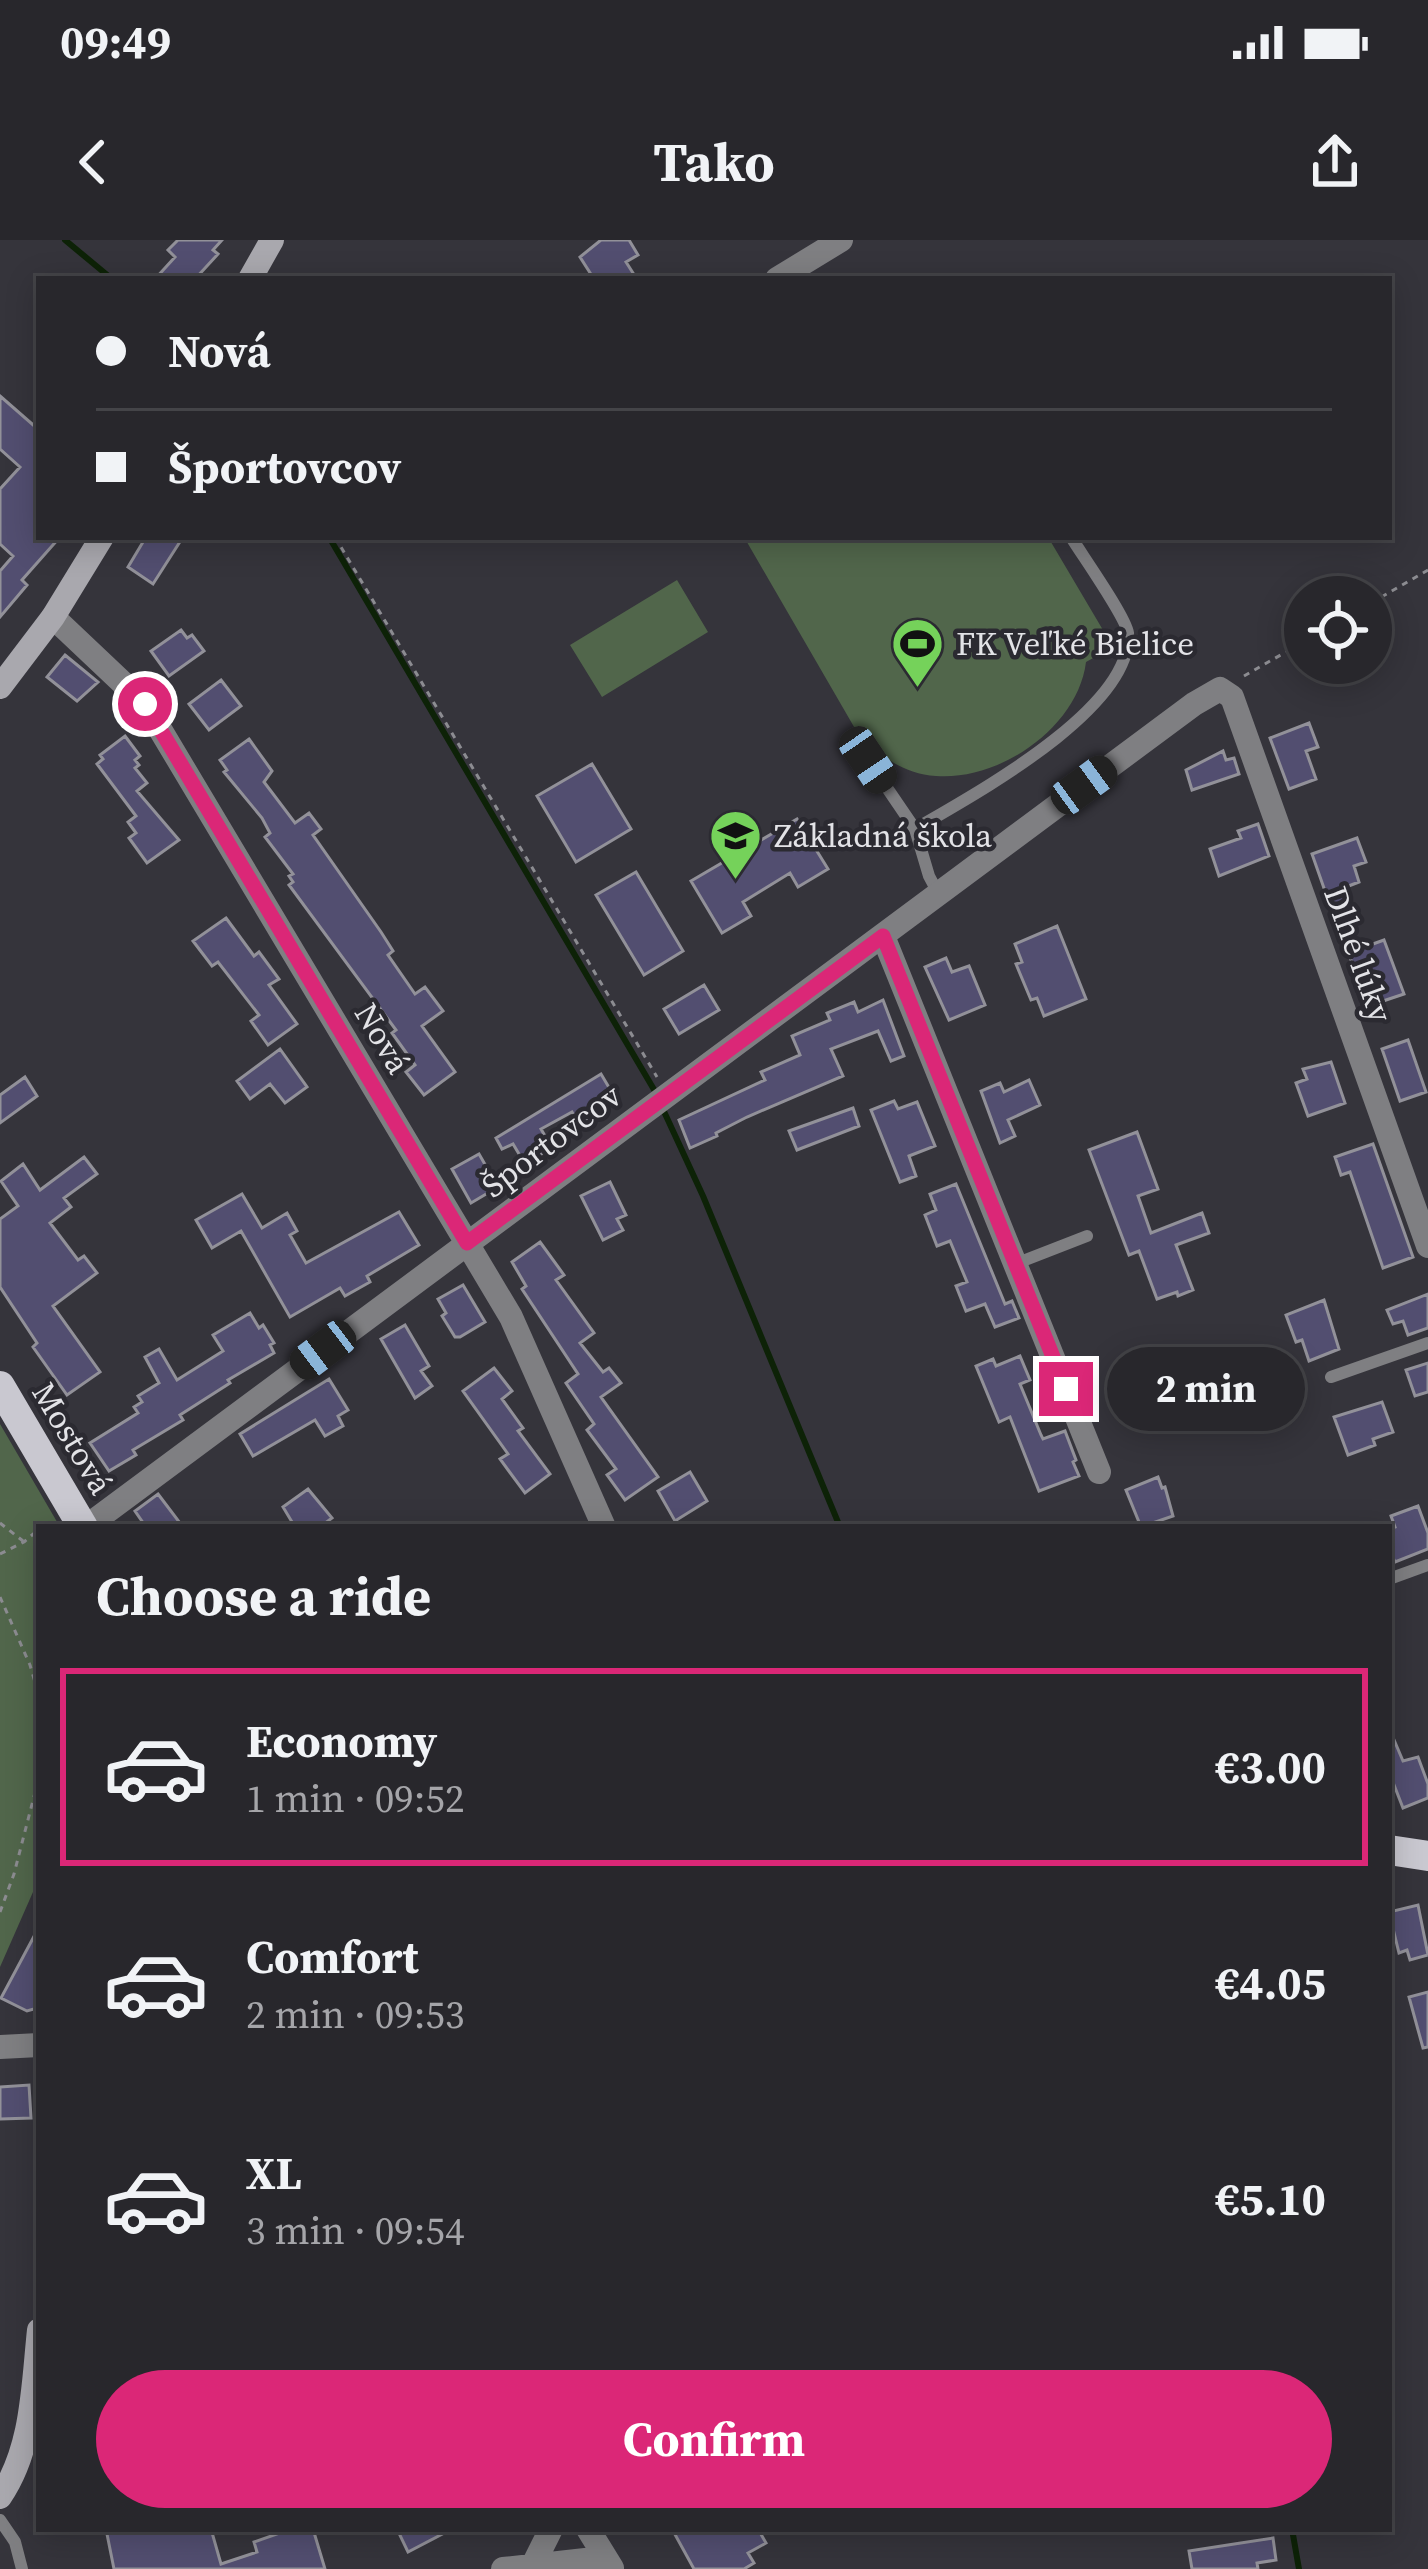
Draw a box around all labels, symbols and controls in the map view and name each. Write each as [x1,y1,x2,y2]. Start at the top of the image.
text: 09:49 [60,11,171,73]
text: Tako [653,125,775,199]
icon: back [60,129,126,195]
icon: share [1302,129,1368,195]
text: Nová [168,320,271,382]
text: Športovcov [168,436,401,498]
map controls [1284,576,1392,684]
button: locate [1284,576,1392,684]
sports icon: FK Veľké Bielice [889,615,945,689]
place label: FK Veľké Bielice [956,621,1194,666]
route start [118,677,172,731]
car [833,720,903,800]
car [1044,749,1124,821]
school or university icon: Základná škola [707,807,763,881]
place label: Základná škola [774,813,992,858]
street label: Dlhé lúky [1313,880,1404,1028]
street label: Nová [344,995,421,1082]
street label: Športovcov [472,1073,631,1208]
car [283,1314,363,1386]
callout: 2 min [1108,1347,1306,1431]
route end [1039,1362,1093,1416]
text: 2 min [1155,1362,1257,1415]
street label: Mostová [22,1374,124,1503]
text: Choose a ride [96,1559,431,1633]
text: Economy [246,1710,437,1772]
icon: car [102,1713,210,1821]
text: €3.00 [1215,1736,1326,1798]
text: 1 min · 09:52 [246,1772,465,1825]
text: Comfort [246,1926,419,1988]
icon: car [102,1929,210,2037]
text: €4.05 [1215,1952,1326,2014]
text: 2 min · 09:53 [246,1988,465,2041]
text: XL [246,2142,302,2204]
icon: car [102,2145,210,2253]
text: €5.10 [1215,2168,1326,2230]
text: 3 min · 09:54 [246,2204,465,2257]
button: Confirm [96,2370,1332,2508]

